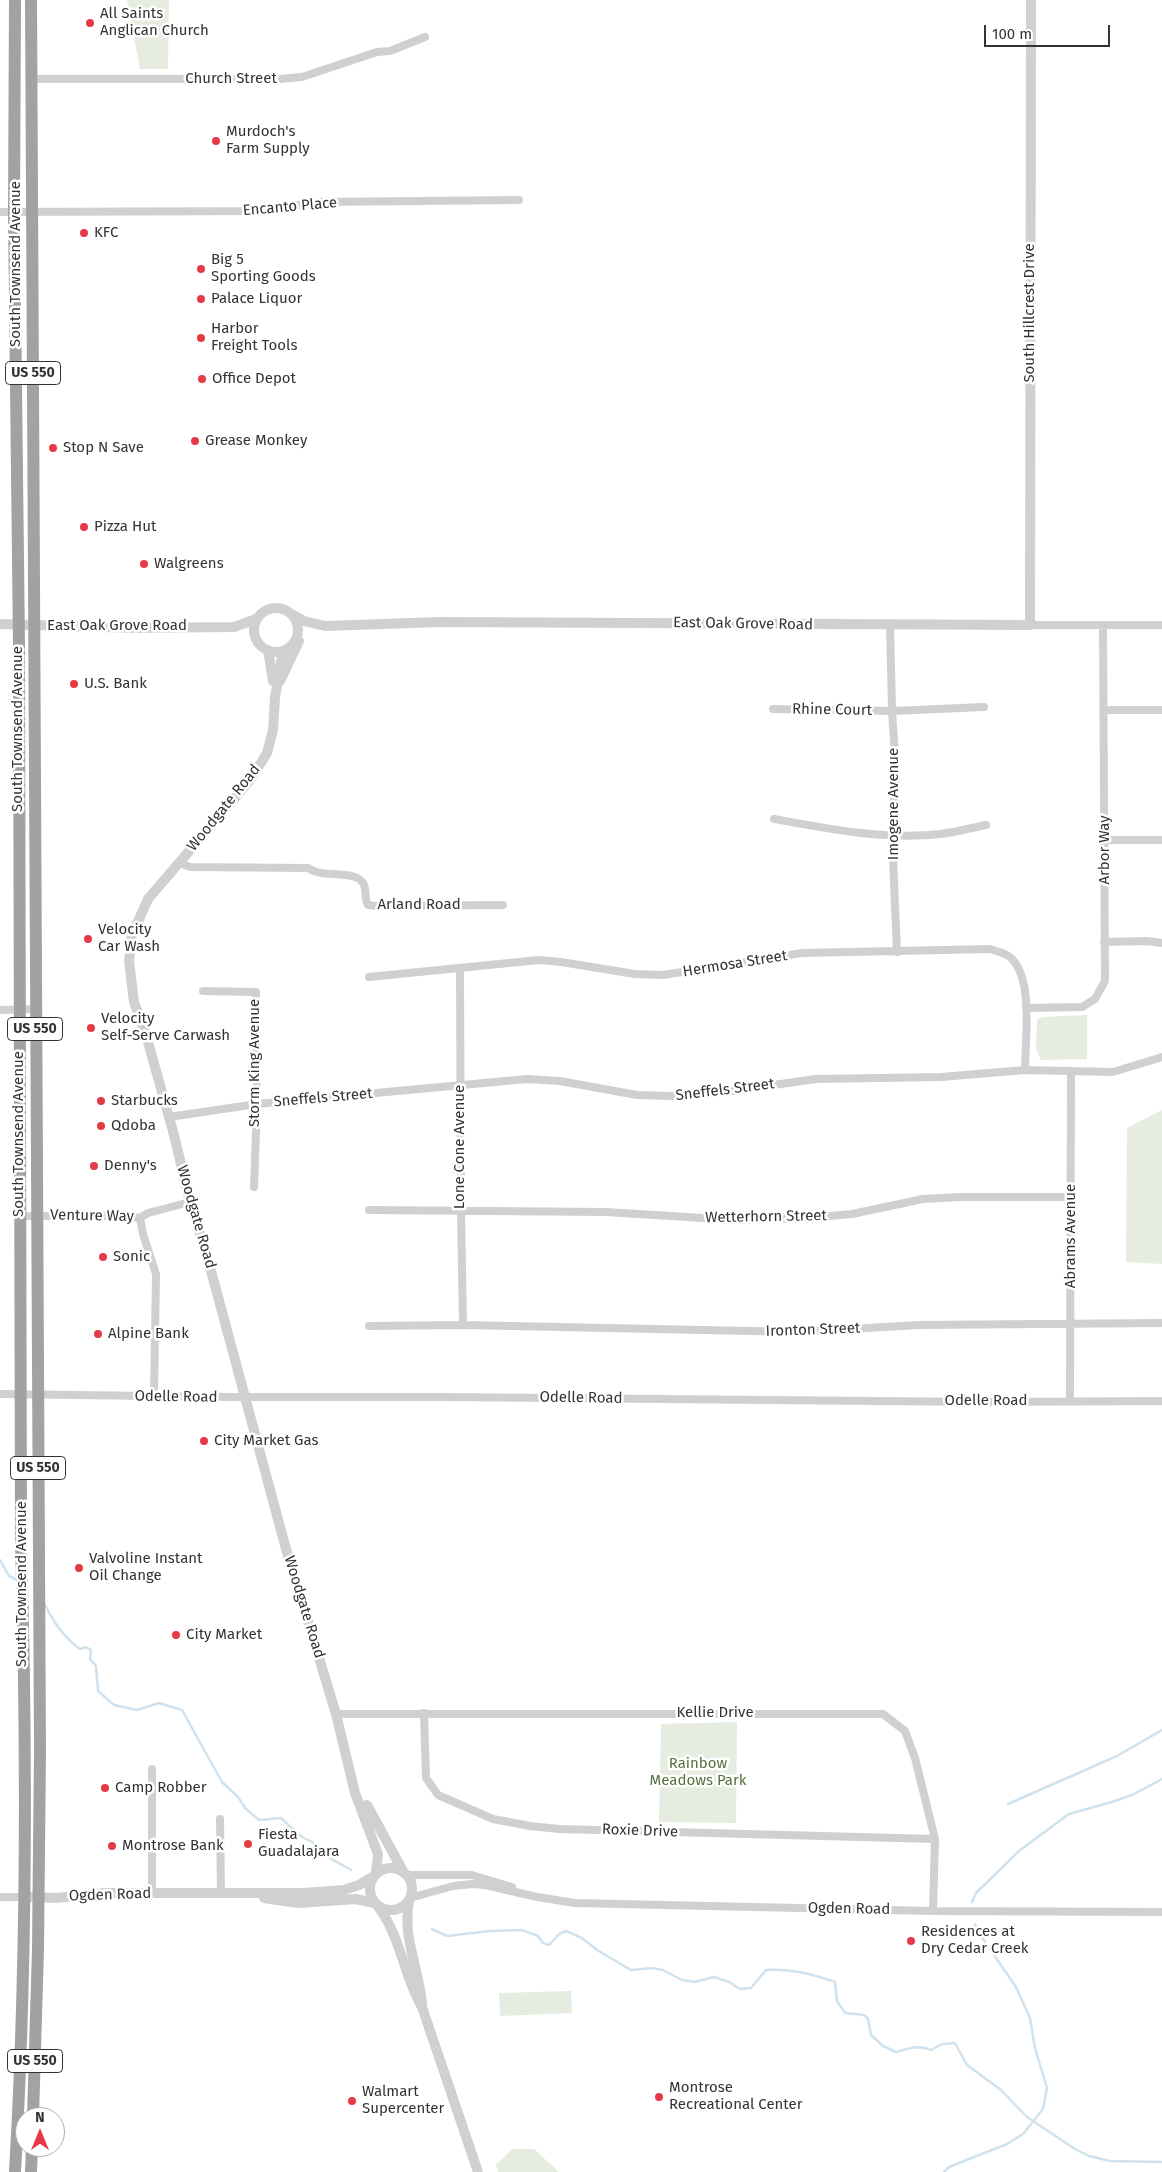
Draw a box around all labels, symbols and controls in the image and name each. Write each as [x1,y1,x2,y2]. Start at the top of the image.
place label: All Saints Anglican Church [100,5,209,40]
scale bar [987,15,1113,47]
marker: All Saints Anglican Church [84,17,96,29]
text: 100 m [992,25,1032,43]
street label: Church Street [185,70,277,88]
place label: Murdoch's Farm Supply [226,123,310,158]
marker: Murdoch's Farm Supply [210,135,222,147]
street label: South Townsend Avenue [7,181,25,347]
street label: Encanto Place [242,194,338,220]
place label: KFC [94,224,118,242]
marker: KFC [78,227,90,239]
street label: South Hillcrest Drive [1021,243,1039,383]
place label: Big 5 Sporting Goods [211,251,316,286]
marker: Big 5 Sporting Goods [195,263,207,275]
place label: Palace Liquor [211,290,302,308]
marker: Palace Liquor [195,293,207,305]
place label: Harbor Freight Tools [211,320,297,355]
marker: Harbor Freight Tools [195,332,207,344]
road number: US 550 [5,362,60,384]
place label: Office Depot [212,370,296,388]
marker: Office Depot [196,373,208,385]
place label: Grease Monkey [205,432,307,450]
marker: Grease Monkey [189,435,201,447]
place label: Stop N Save [63,439,144,457]
marker: Stop N Save [47,442,59,454]
place label: Pizza Hut [94,518,156,536]
marker: Pizza Hut [78,521,90,533]
place label: Walgreens [154,555,224,573]
marker: Walgreens [138,558,150,570]
street label: East Oak Grove Road [673,614,813,634]
street label: East Oak Grove Road [47,617,187,635]
street label: South Townsend Avenue [9,646,27,812]
place label: U.S. Bank [84,675,147,693]
marker: U.S. Bank [68,678,80,690]
street label: Rhine Court [792,700,872,720]
street label: Imogene Avenue [885,748,903,860]
street label: Woodgate Road [184,761,264,855]
street label: Arbor Way [1096,815,1114,885]
street label: Arland Road [377,896,461,914]
place label: Velocity Car Wash [98,921,160,956]
marker: Velocity Car Wash [82,933,94,945]
street label: Hermosa Street [682,947,788,981]
street label: Storm King Avenue [246,999,264,1127]
place label: Velocity Self-Serve Carwash [101,1010,230,1045]
road number: US 550 [8,1018,62,1040]
marker: Velocity Self-Serve Carwash [85,1022,97,1034]
street label: South Townsend Avenue [10,1051,28,1217]
street label: Sneffels Street [675,1075,775,1105]
street label: Sneffels Street [273,1085,373,1111]
street label: Lone Cone Avenue [451,1085,469,1209]
place label: Starbucks [111,1092,178,1110]
marker: Starbucks [95,1095,107,1107]
place label: Qdoba [111,1117,156,1135]
marker: Qdoba [95,1120,107,1132]
place label: Denny's [104,1157,157,1175]
marker: Denny's [88,1160,100,1172]
street label: Woodgate Road [173,1163,219,1271]
street label: Abrams Avenue [1062,1184,1080,1288]
street label: Venture Way [50,1206,134,1226]
street label: Wetterhorn Street [705,1207,827,1227]
place label: Sonic [113,1248,150,1266]
marker: Sonic [97,1251,109,1263]
street label: Ironton Street [765,1319,861,1341]
place label: Alpine Bank [108,1325,189,1343]
marker: Alpine Bank [92,1328,104,1340]
street label: Odelle Road [134,1387,218,1407]
street label: Odelle Road [539,1388,623,1408]
street label: Odelle Road [945,1392,1027,1410]
place label: City Market Gas [214,1432,319,1450]
marker: City Market Gas [198,1435,210,1447]
road number: US 550 [10,1456,66,1480]
street label: South Townsend Avenue [13,1501,31,1667]
place label: Valvoline Instant Oil Change [89,1550,203,1585]
street label: Woodgate Road [280,1554,328,1660]
marker: Valvoline Instant Oil Change [73,1562,85,1574]
place label: City Market [186,1626,262,1644]
marker: City Market [170,1629,182,1641]
street label: Kellie Drive [676,1704,754,1722]
park label: Rainbow Meadows Park [650,1755,746,1790]
place label: Camp Robber [115,1779,207,1797]
marker: Camp Robber [99,1782,111,1794]
street label: Roxie Drive [602,1821,678,1841]
place label: Fiesta Guadalajara [258,1826,339,1861]
place label: Montrose Bank [122,1837,224,1855]
marker: Fiesta Guadalajara [242,1838,254,1850]
marker: Montrose Bank [106,1840,118,1852]
street label: Ogden Road [68,1885,152,1905]
street label: Ogden Road [808,1899,890,1919]
place label: Residences at Dry Cedar Creek [921,1923,1029,1958]
marker: Residences at Dry Cedar Creek [905,1935,917,1947]
road number: US 550 [8,2050,62,2072]
place label: Montrose Recreational Center [669,2079,803,2114]
place label: Walmart Supercenter [362,2083,444,2118]
marker: Montrose Recreational Center [653,2091,665,2103]
marker: Walmart Supercenter [346,2095,358,2107]
north arrow [15,2107,65,2157]
text: N [35,2109,45,2126]

